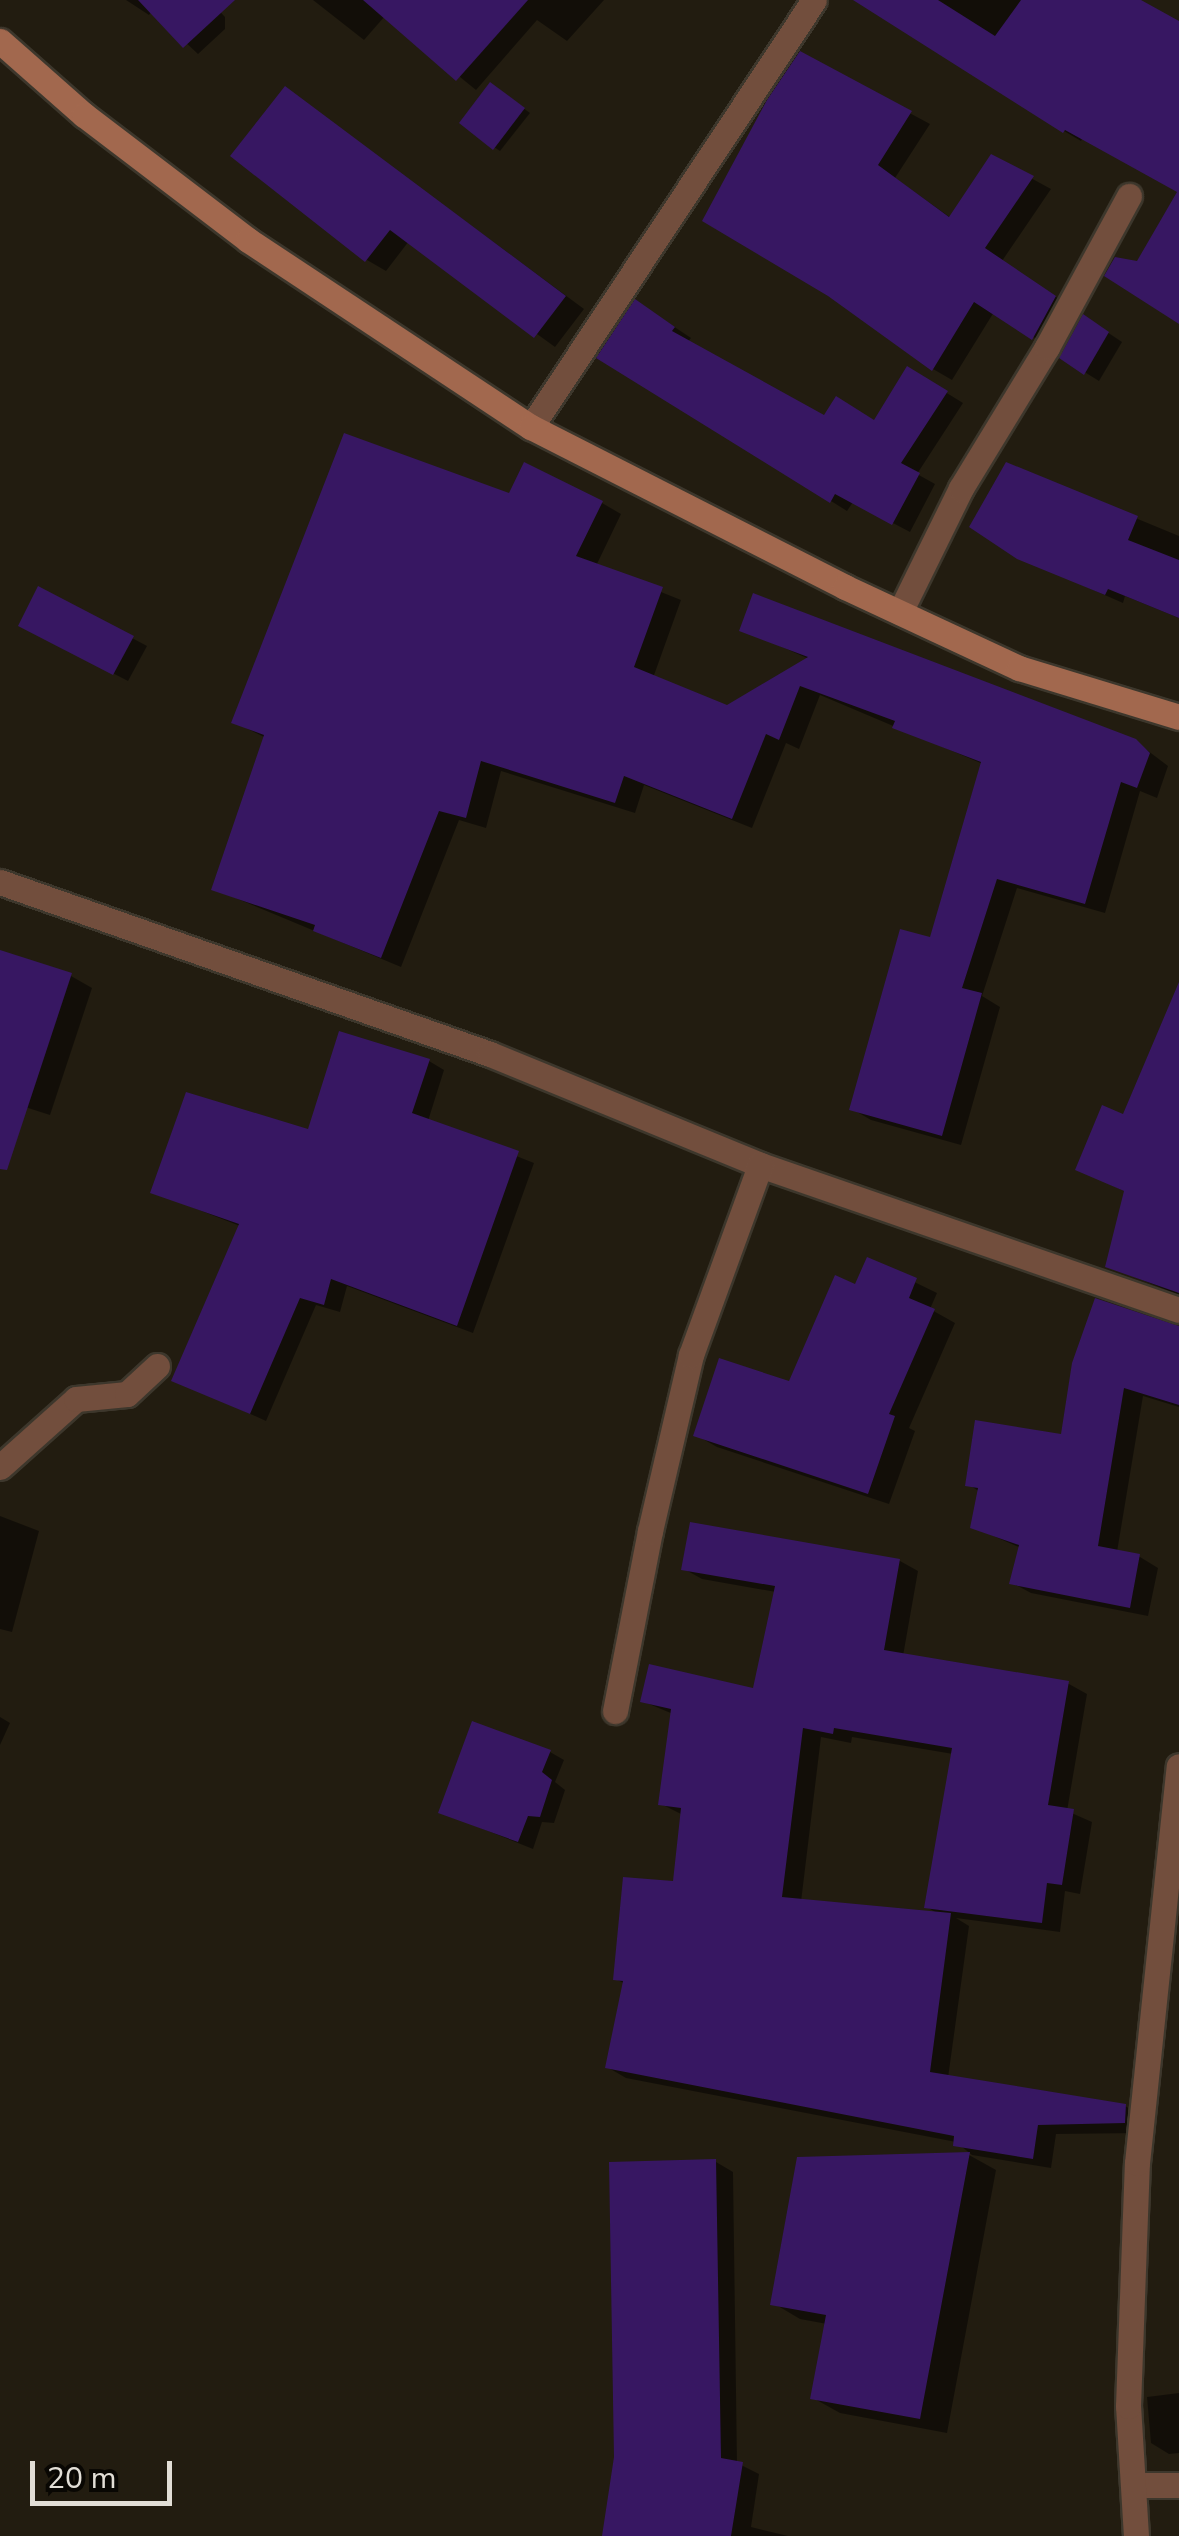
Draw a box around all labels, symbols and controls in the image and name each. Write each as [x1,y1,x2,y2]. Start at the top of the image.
scale bar [35,2441,178,2503]
text: 20 m [47,2458,116,2499]

